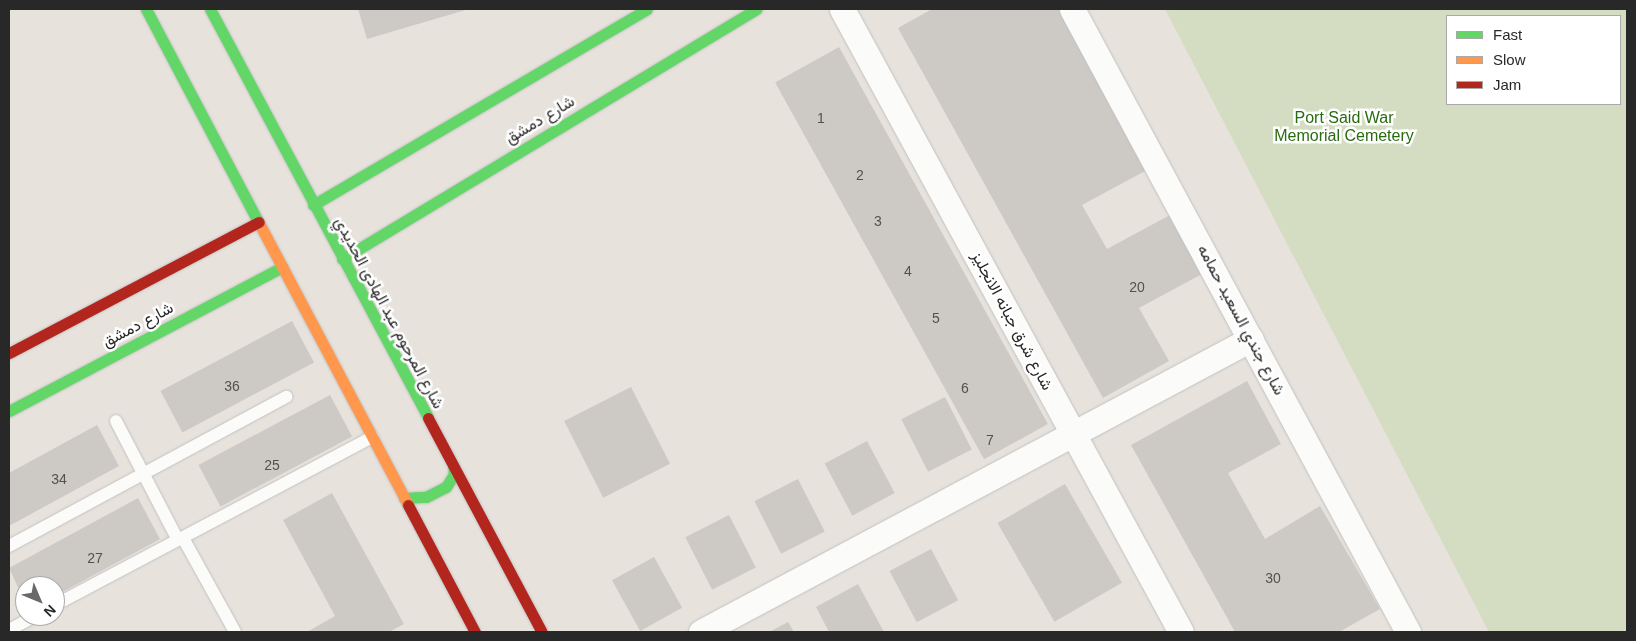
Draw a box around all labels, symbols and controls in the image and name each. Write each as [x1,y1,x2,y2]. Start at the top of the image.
legend [1446,15,1621,105]
text: Fast [1493,26,1522,43]
text: Slow [1493,51,1526,68]
text: Jam [1493,76,1521,93]
street label: شارع دمشق [502,92,578,148]
park label: Port Said War Memorial Cemetery [1274,108,1414,146]
house number: 1 [817,110,825,126]
house number: 2 [856,167,864,183]
house number: 3 [874,213,882,229]
street label: شارع المرحوم عبد الهادى الحديدي [330,214,448,412]
street label: شارع جندي السعيد حمامه [1193,241,1289,399]
street label: شارع شرق جبانه الانجليز [967,248,1057,394]
house number: 4 [904,263,912,279]
house number: 20 [1129,279,1145,295]
street label: شارع دمشق [99,298,177,352]
house number: 5 [932,310,940,326]
house number: 36 [224,378,240,394]
house number: 6 [961,380,969,396]
house number: 7 [986,432,994,448]
house number: 25 [264,457,280,473]
house number: 34 [51,471,67,487]
house number: 27 [87,550,103,566]
house number: 30 [1265,570,1281,586]
north arrow [15,576,65,626]
text: N [41,602,59,620]

